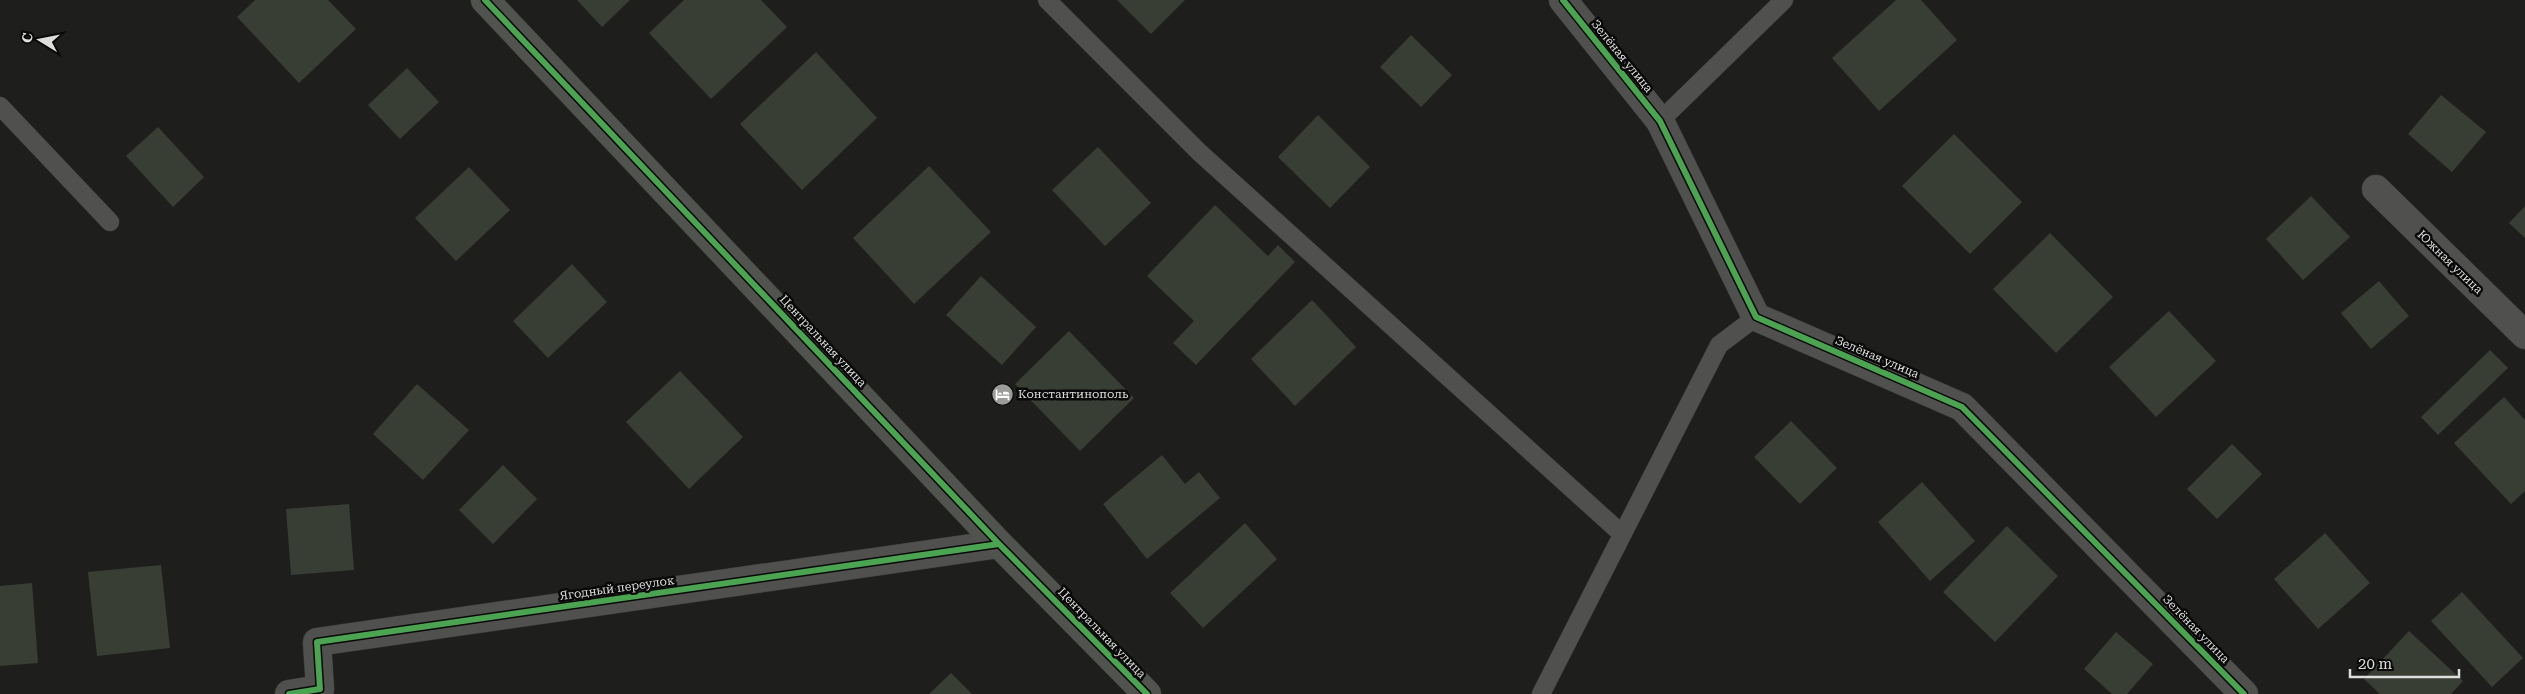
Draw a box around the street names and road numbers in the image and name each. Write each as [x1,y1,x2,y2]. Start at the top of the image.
street label: Зелёная улица [1588,17,1656,96]
street label: Южная улица [2415,227,2486,297]
street label: Центральная улица [777,292,869,390]
street label: Зелёная улица [1833,333,1921,381]
street label: Ягодный переулок [559,573,676,603]
street label: Центральная улица [1055,585,1149,681]
street label: Зелёная улица [2160,592,2233,666]

